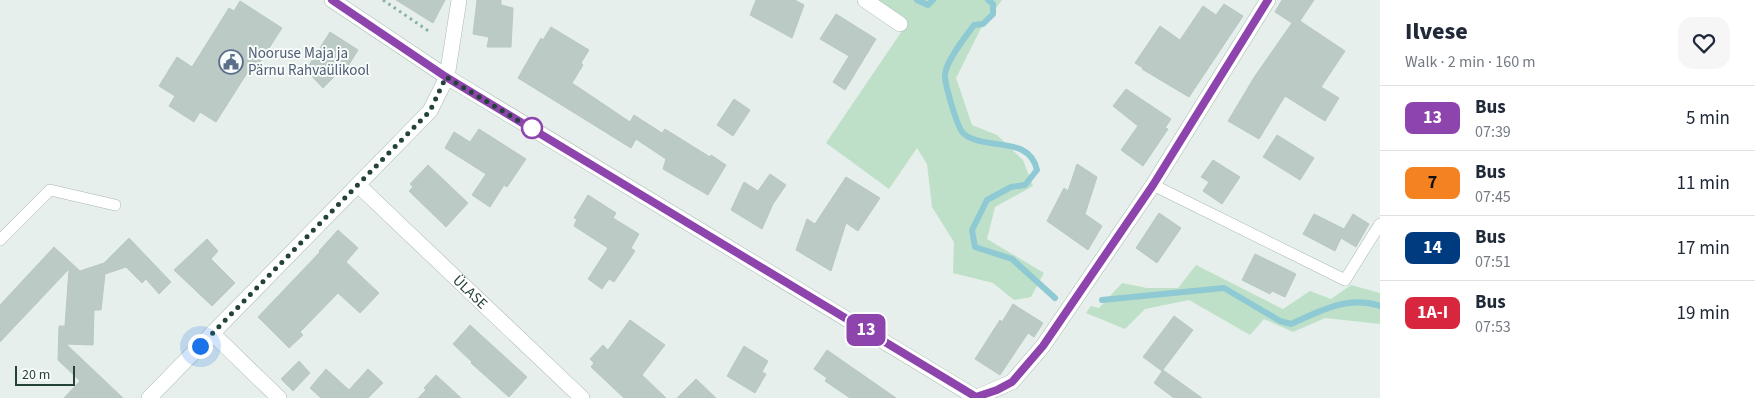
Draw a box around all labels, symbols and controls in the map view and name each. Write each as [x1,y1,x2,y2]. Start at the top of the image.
text: Ilvese [1405,14,1468,49]
button: heart [1678,17,1730,69]
place label: Nooruse Maja ja Pärnu Rahvaülikool [248,43,370,81]
public building icon: Nooruse Maja ja Pärnu Rahvaülikool [218,49,244,75]
text: Walk · 2 min · 160 m [1405,51,1536,73]
text: Bus [1475,94,1506,121]
text: 13 [1423,105,1442,130]
text: 5 min [1686,105,1730,132]
unlabelled marker [521,117,543,139]
text: 07:39 [1475,121,1511,143]
text: Bus [1475,159,1506,186]
text: 7 [1428,170,1437,195]
text: 11 min [1676,170,1730,197]
text: 07:45 [1475,186,1511,208]
text: Bus [1475,224,1506,251]
text: 14 [1423,235,1442,260]
text: 17 min [1676,235,1730,262]
text: 07:51 [1475,251,1511,273]
street label: ÜLASE [448,270,493,314]
text: Bus [1475,289,1506,316]
text: 1A-I [1417,300,1448,325]
text: 19 min [1676,300,1730,327]
line badge: 13 [844,314,888,346]
text: 07:53 [1475,316,1511,338]
text: 13 [856,317,876,342]
your location [188,334,213,359]
scale bar [15,363,75,386]
text: 20 m [22,365,50,385]

